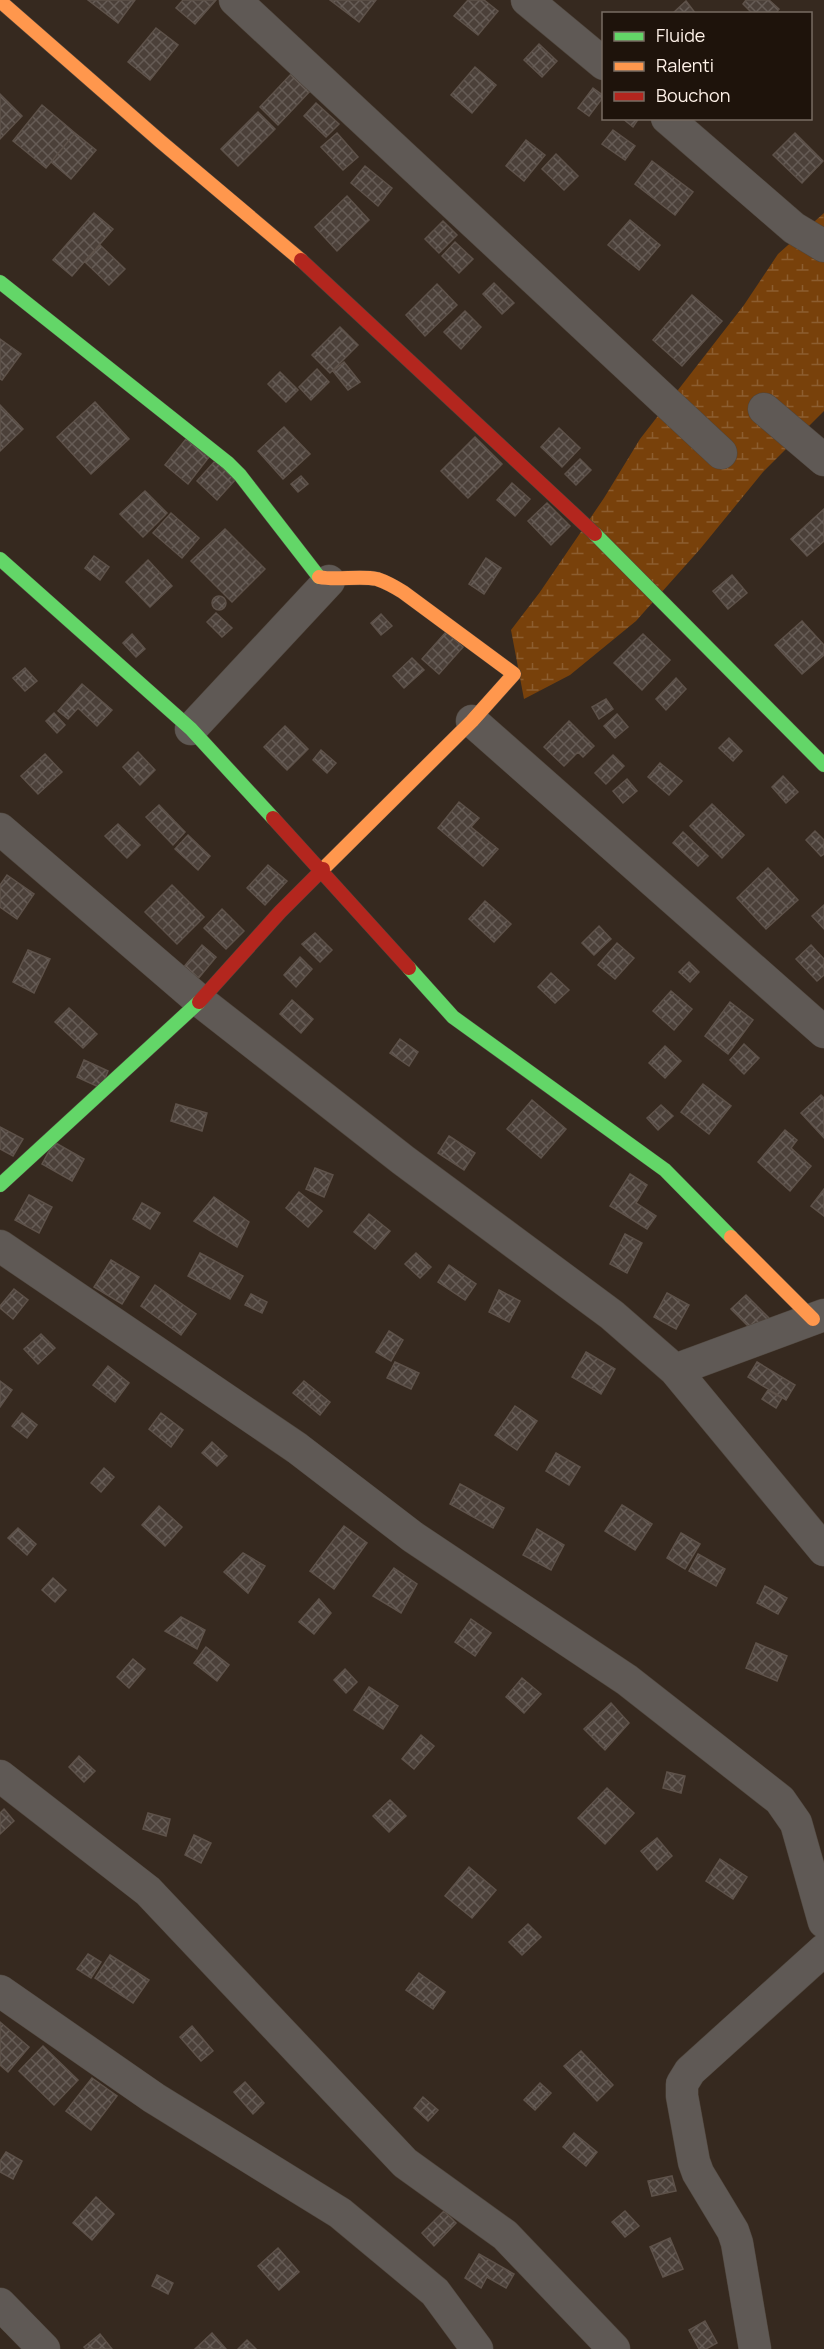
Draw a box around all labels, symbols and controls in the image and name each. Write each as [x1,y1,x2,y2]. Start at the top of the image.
legend [602,12,812,120]
text: Fluide [656,23,705,47]
text: Ralenti [656,53,714,77]
text: Bouchon [656,83,730,107]

